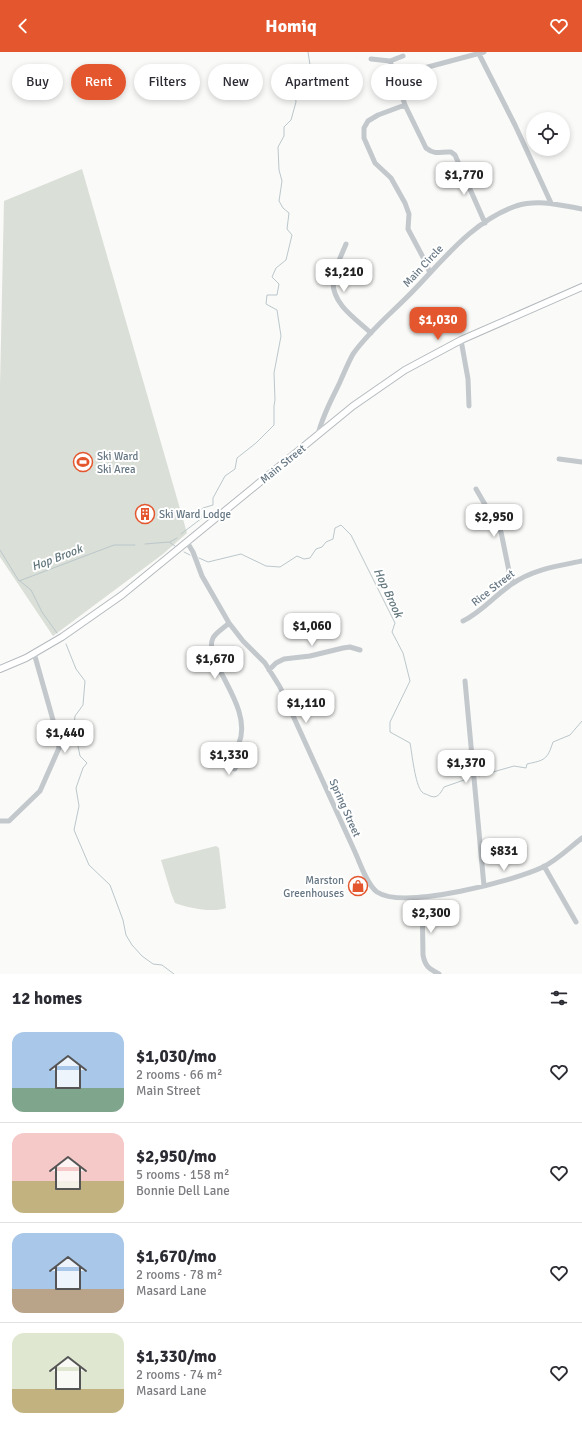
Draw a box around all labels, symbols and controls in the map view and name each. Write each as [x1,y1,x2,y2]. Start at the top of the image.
icon: back [12,15,34,37]
text: Homiq [265,15,317,37]
icon: heart [548,15,570,37]
chip: Buy [12,64,63,100]
chip: Rent [71,64,126,100]
chip: Filters [134,64,200,100]
chip: New [208,64,263,100]
chip: Apartment [271,64,363,100]
chip: House [371,64,437,100]
map controls [526,112,570,156]
button: locate [526,112,570,156]
pin: $1,770 [431,162,497,196]
text: $1,770 [445,167,483,183]
street label: Main Circle [400,242,446,290]
pin: $1,210 [311,259,377,293]
text: $1,210 [325,264,363,280]
pin: $1,030 [405,307,471,341]
text: $1,030 [419,312,457,328]
street label: Main Street [258,442,308,486]
place label: Ski Ward Ski Area [97,450,138,476]
sports icon: Ski Ward Ski Area [72,451,94,473]
building icon: Ski Ward Lodge [134,503,156,525]
pin: $2,950 [461,504,527,538]
place label: Ski Ward Lodge [159,508,231,521]
text: $2,950 [475,509,513,525]
water label: Hop Brook [30,541,85,575]
water label: Hop Brook [370,566,406,621]
street label: Rice Street [469,567,517,609]
pin: $1,060 [279,613,345,647]
text: $1,060 [293,618,331,634]
pin: $1,670 [182,646,248,680]
text: $1,670 [196,651,234,667]
pin: $1,110 [273,690,339,724]
text: $1,110 [287,695,325,711]
pin: $1,440 [32,720,98,754]
text: $1,440 [46,725,84,741]
pin: $1,330 [196,742,262,776]
text: $1,330 [210,747,248,763]
pin: $1,370 [433,750,499,784]
text: $1,370 [447,755,485,771]
street label: Spring Street [326,777,364,839]
pin: $831 [480,838,528,872]
text: $831 [490,843,518,859]
place label: Marston Greenhouses [283,874,344,900]
shop icon: Marston Greenhouses [347,875,369,897]
pin: $2,300 [398,900,464,934]
text: $2,300 [412,905,450,921]
icon: filters [548,987,570,1009]
text: 12 homes [12,988,82,1009]
text: $1,030/mo [136,1046,216,1067]
icon: home [44,1048,92,1096]
icon: heart [548,1061,570,1083]
text: 2 rooms · 66 m² [136,1067,222,1083]
text: Main Street [136,1083,200,1099]
text: $2,950/mo [136,1146,216,1167]
icon: home [44,1149,92,1197]
icon: heart [548,1162,570,1184]
text: 5 rooms · 158 m² [136,1167,229,1183]
text: Bonnie Dell Lane [136,1183,230,1199]
text: $1,670/mo [136,1246,216,1267]
icon: home [44,1249,92,1297]
icon: heart [548,1262,570,1284]
text: 2 rooms · 78 m² [136,1267,222,1283]
text: Masard Lane [136,1283,207,1299]
text: $1,330/mo [136,1346,216,1367]
icon: home [44,1349,92,1397]
icon: heart [548,1362,570,1384]
text: 2 rooms · 74 m² [136,1367,222,1383]
text: Masard Lane [136,1383,207,1399]

